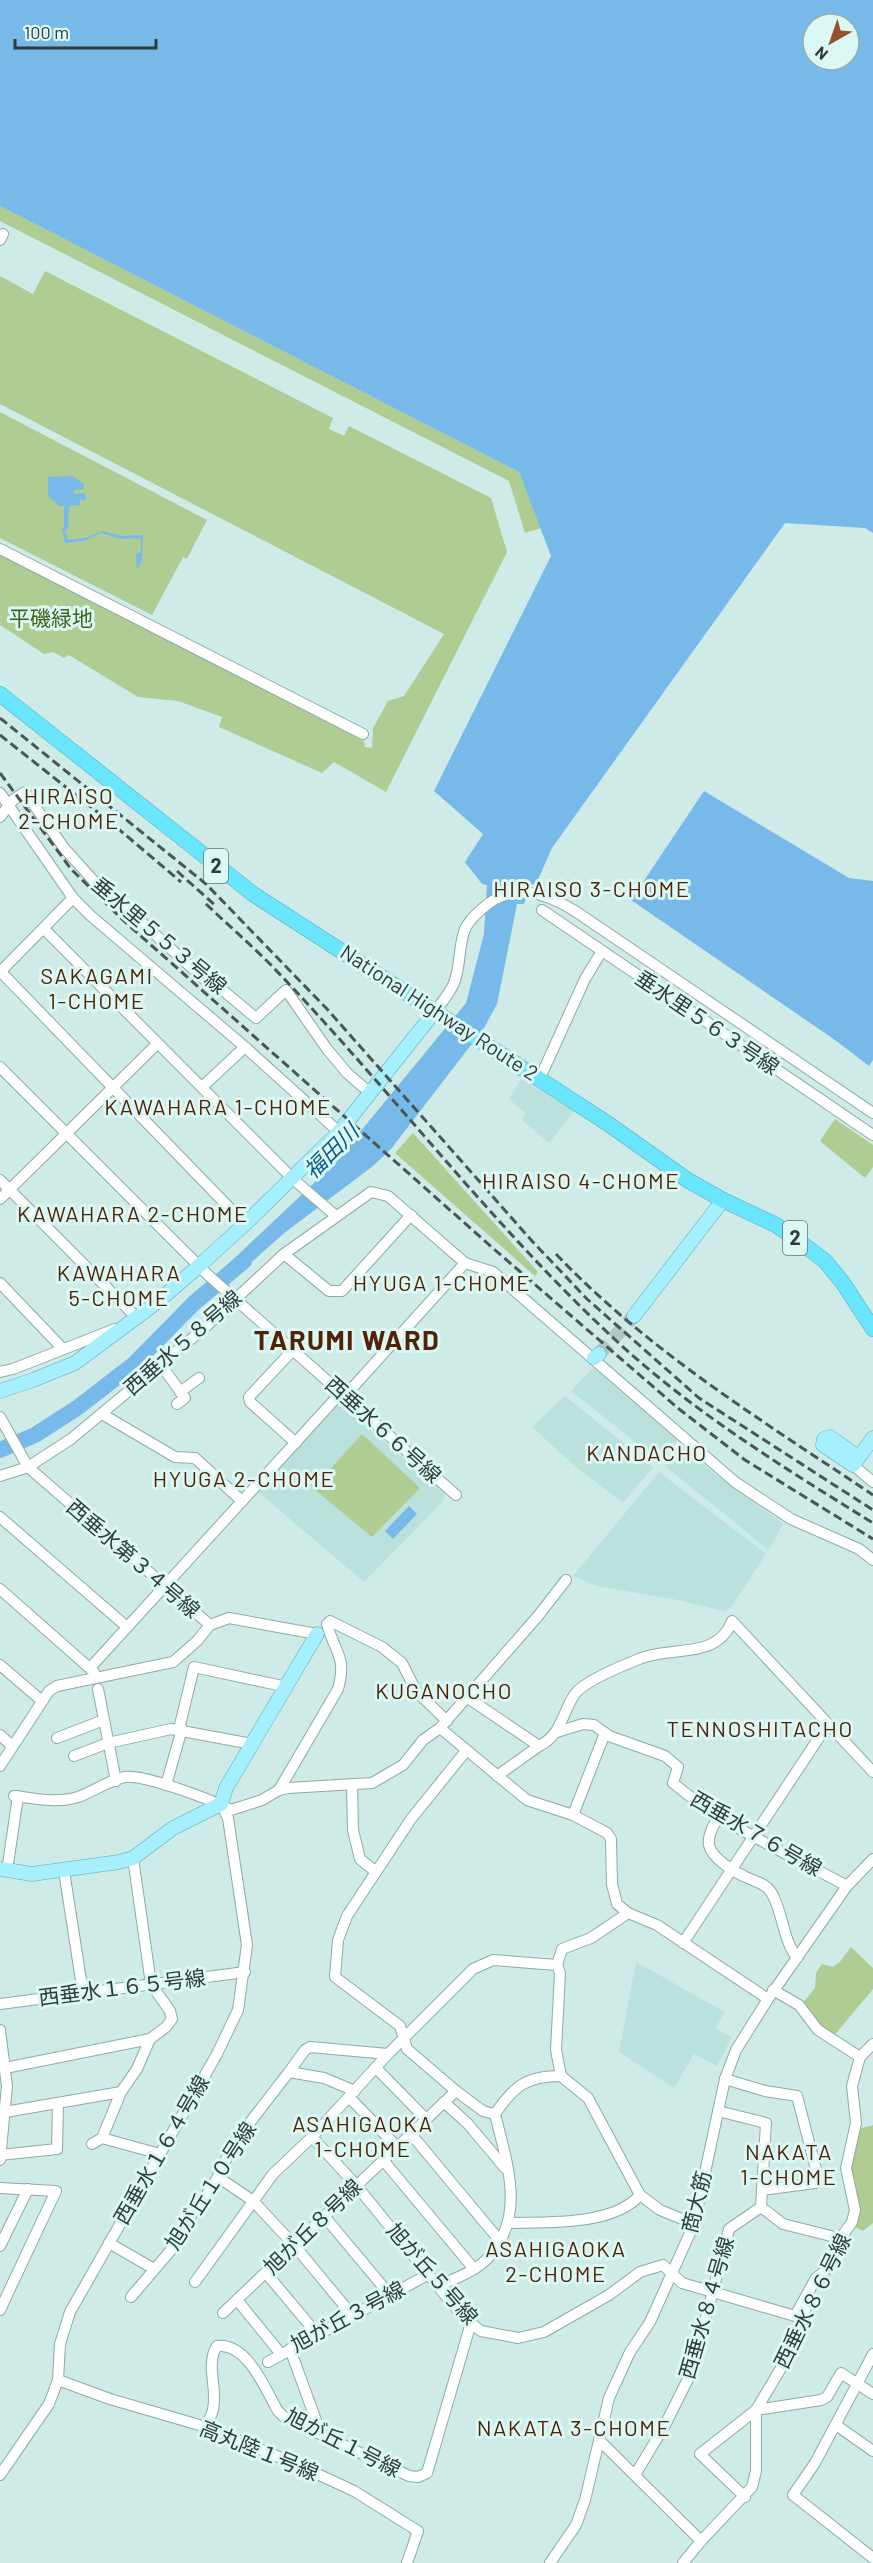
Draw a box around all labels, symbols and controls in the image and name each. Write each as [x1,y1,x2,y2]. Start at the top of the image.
scale bar [15,12,156,50]
north arrow [801,12,861,72]
text: 100 m [24,21,69,43]
text: N [811,43,831,65]
park label: 平磯緑地 [9,605,93,630]
district label: HIRAISO 2-CHOME [18,782,120,833]
road number: 2 [204,849,228,883]
street label: 垂水里５５３号線 [88,871,232,998]
district label: HIRAISO 3-CHOME [493,875,691,901]
street label: National Highway Route 2 [336,938,543,1085]
district label: SAKAGAMI 1-CHOME [40,962,154,1013]
street label: 垂水里５６３号線 [631,964,784,1079]
district label: KAWAHARA 1-CHOME [104,1093,332,1119]
water label: 福田川 [298,1116,364,1183]
district label: HIRAISO 4-CHOME [482,1167,680,1193]
district label: KAWAHARA 2-CHOME [17,1200,249,1226]
road number: 2 [783,1221,807,1255]
district label: KAWAHARA 5-CHOME [57,1259,181,1310]
district label: HYUGA 1-CHOME [353,1269,531,1295]
street label: 西垂水５８号線 [118,1284,246,1400]
district label: TARUMI WARD [254,1323,440,1355]
street label: 西垂水６６号線 [321,1370,447,1487]
district label: KANDACHO [586,1439,708,1465]
district label: HYUGA 2-CHOME [153,1465,335,1491]
street label: 西垂水第３４号線 [62,1493,206,1622]
district label: KUGANOCHO [375,1677,513,1703]
district label: TENNOSHITACHO [666,1715,854,1741]
street label: 西垂水７６号線 [687,1785,827,1880]
street label: 西垂水１６５号線 [37,1964,207,2009]
street label: 西垂水１６４号線 [108,2070,214,2228]
district label: ASAHIGAOKA 1-CHOME [292,2110,434,2161]
street label: 旭が丘１０号線 [159,2117,260,2254]
district label: NAKATA 1-CHOME [740,2138,838,2189]
street label: 商大筋 [676,2168,715,2235]
street label: 旭が丘８号線 [258,2173,366,2279]
street label: 旭が丘５号線 [382,2217,484,2329]
street label: 西垂水８６号線 [768,2229,855,2372]
street label: 西垂水８４号線 [673,2233,738,2382]
district label: ASAHIGAOKA 2-CHOME [485,2235,627,2286]
street label: 旭が丘３号線 [286,2275,409,2356]
street label: 旭が丘１号線 [282,2402,405,2481]
street label: 高丸陸１号線 [196,2414,323,2485]
district label: NAKATA 3-CHOME [477,2414,671,2440]

